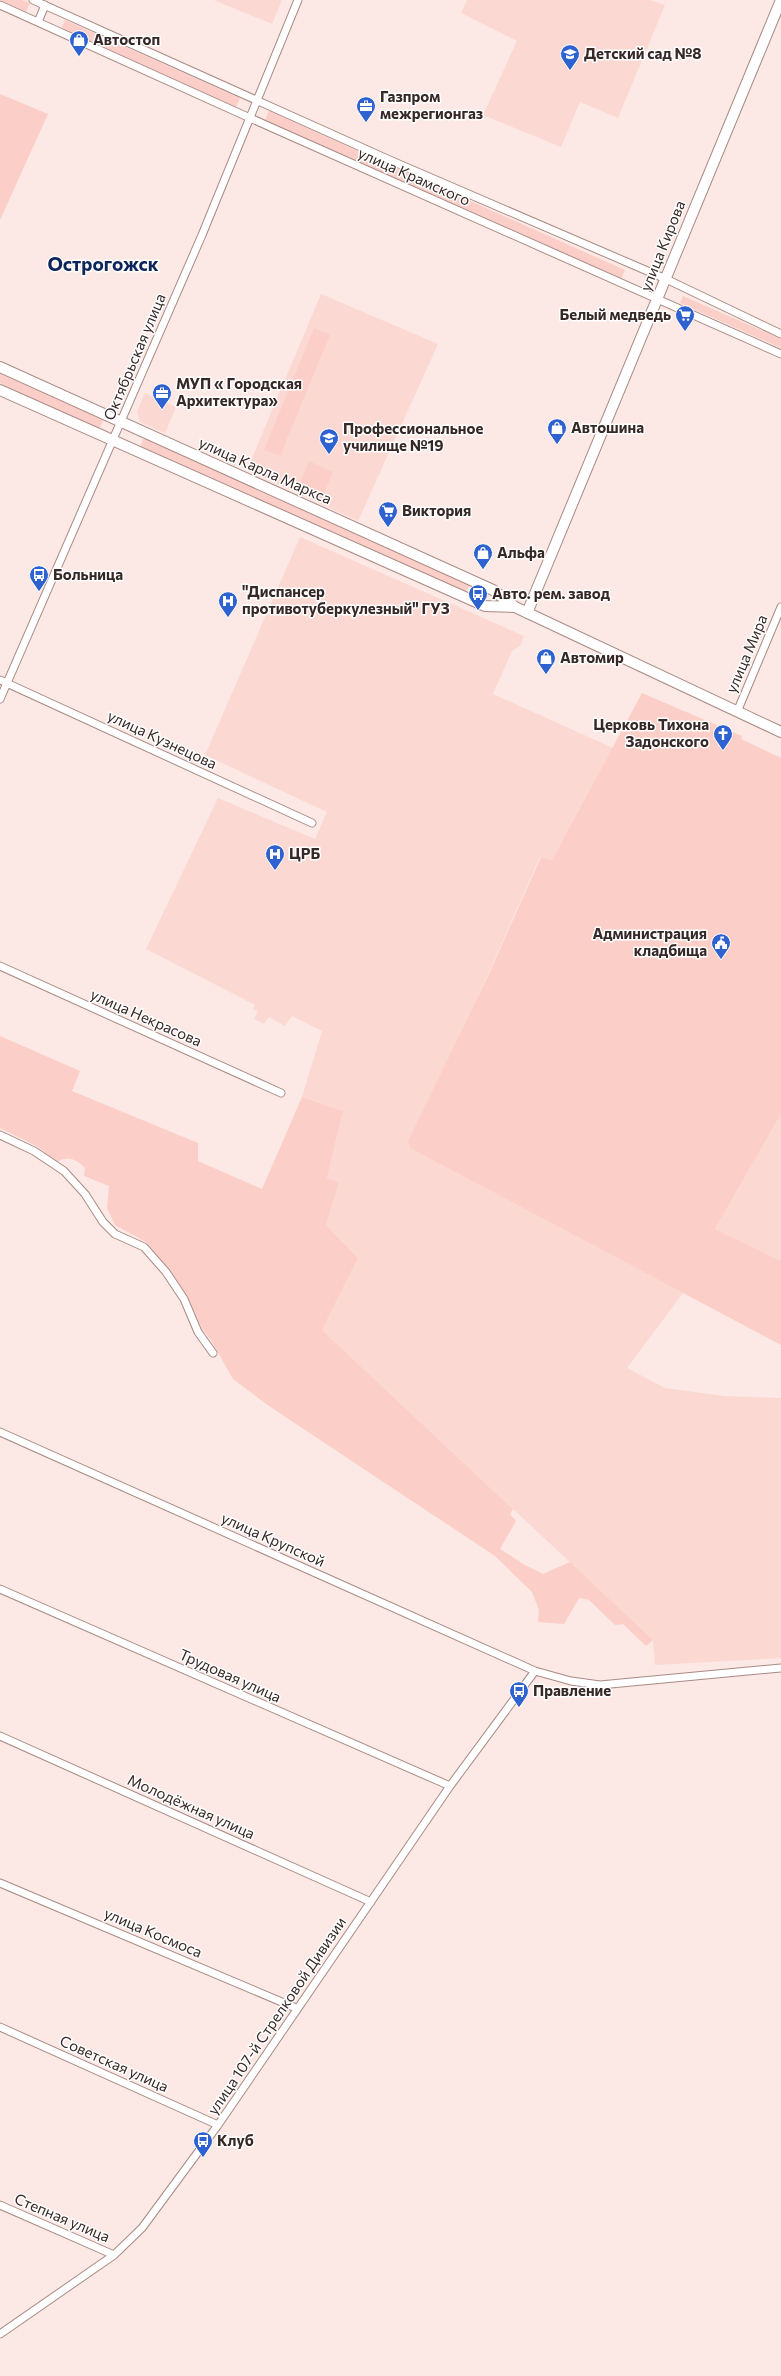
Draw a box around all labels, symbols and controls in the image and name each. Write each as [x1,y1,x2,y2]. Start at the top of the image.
shop icon: Автостоп [68,29,90,57]
place label: Автостоп [93,30,160,48]
school or university icon: Детский сад №8 [559,43,581,71]
place label: Детский сад №8 [584,44,702,62]
place label: Газпром межрегионгаз [380,87,483,122]
office icon: Газпром межрегионгаз [355,95,377,123]
street label: улица Крамского [356,143,473,209]
street label: улица Кирова [636,198,688,294]
district label: Острогожск [47,252,159,275]
street label: Октябрьская улица [99,291,169,423]
supermarket icon: Белый медведь [674,304,696,332]
place label: Белый медведь [560,305,671,323]
place label: МУП « Городская Архитектура» [176,374,302,409]
office icon: МУП « Городская Архитектура» [151,382,173,410]
shop icon: Автошина [546,417,568,445]
place label: Автошина [571,418,644,436]
place label: Профессиональное училище №19 [343,419,483,454]
school or university icon: Профессиональное училище №19 [318,427,340,455]
street label: улица Карла Маркса [196,433,335,507]
supermarket icon: Виктория [377,500,399,528]
place label: Виктория [402,501,471,519]
shop icon: Альфа [472,542,494,570]
place label: Альфа [497,543,545,561]
bus stop icon: Больница [28,564,50,592]
place label: Больница [53,565,123,583]
place label: "Диспансер противотуберкулезный" ГУЗ [242,582,450,617]
bus stop icon: Авто. рем. завод [467,583,489,611]
place label: Авто. рем. завод [492,584,611,602]
hospital icon: "Диспансер противотуберкулезный" ГУЗ [217,590,239,618]
street label: улица Мира [721,612,771,696]
shop icon: Автомир [535,647,557,675]
place label: Автомир [560,648,624,666]
street label: улица Кузнецова [105,706,220,772]
place label: Церковь Тихона Задонского [593,715,709,750]
church icon: Церковь Тихона Задонского [712,723,734,751]
hospital icon: ЦРБ [264,843,286,871]
place label: ЦРБ [289,844,320,862]
place label: Администрация кладбища [592,924,707,959]
public building icon: Администрация кладбища [710,932,732,960]
street label: улица Некрасова [88,985,205,1050]
street label: улица Крупской [219,1508,328,1570]
street label: Трудовая улица [177,1645,284,1706]
bus stop icon: Правление [508,1680,530,1708]
place label: Правление [533,1681,611,1699]
street label: Молодёжная улица [125,1770,258,1842]
street label: улица Космоса [102,1903,205,1961]
street label: улица 107-й Стрелковой Дивизии [203,1913,349,2118]
street label: Советская улица [57,2031,172,2095]
bus stop icon: Клуб [192,2130,214,2158]
place label: Клуб [217,2131,254,2149]
street label: Степная улица [12,2189,113,2245]

